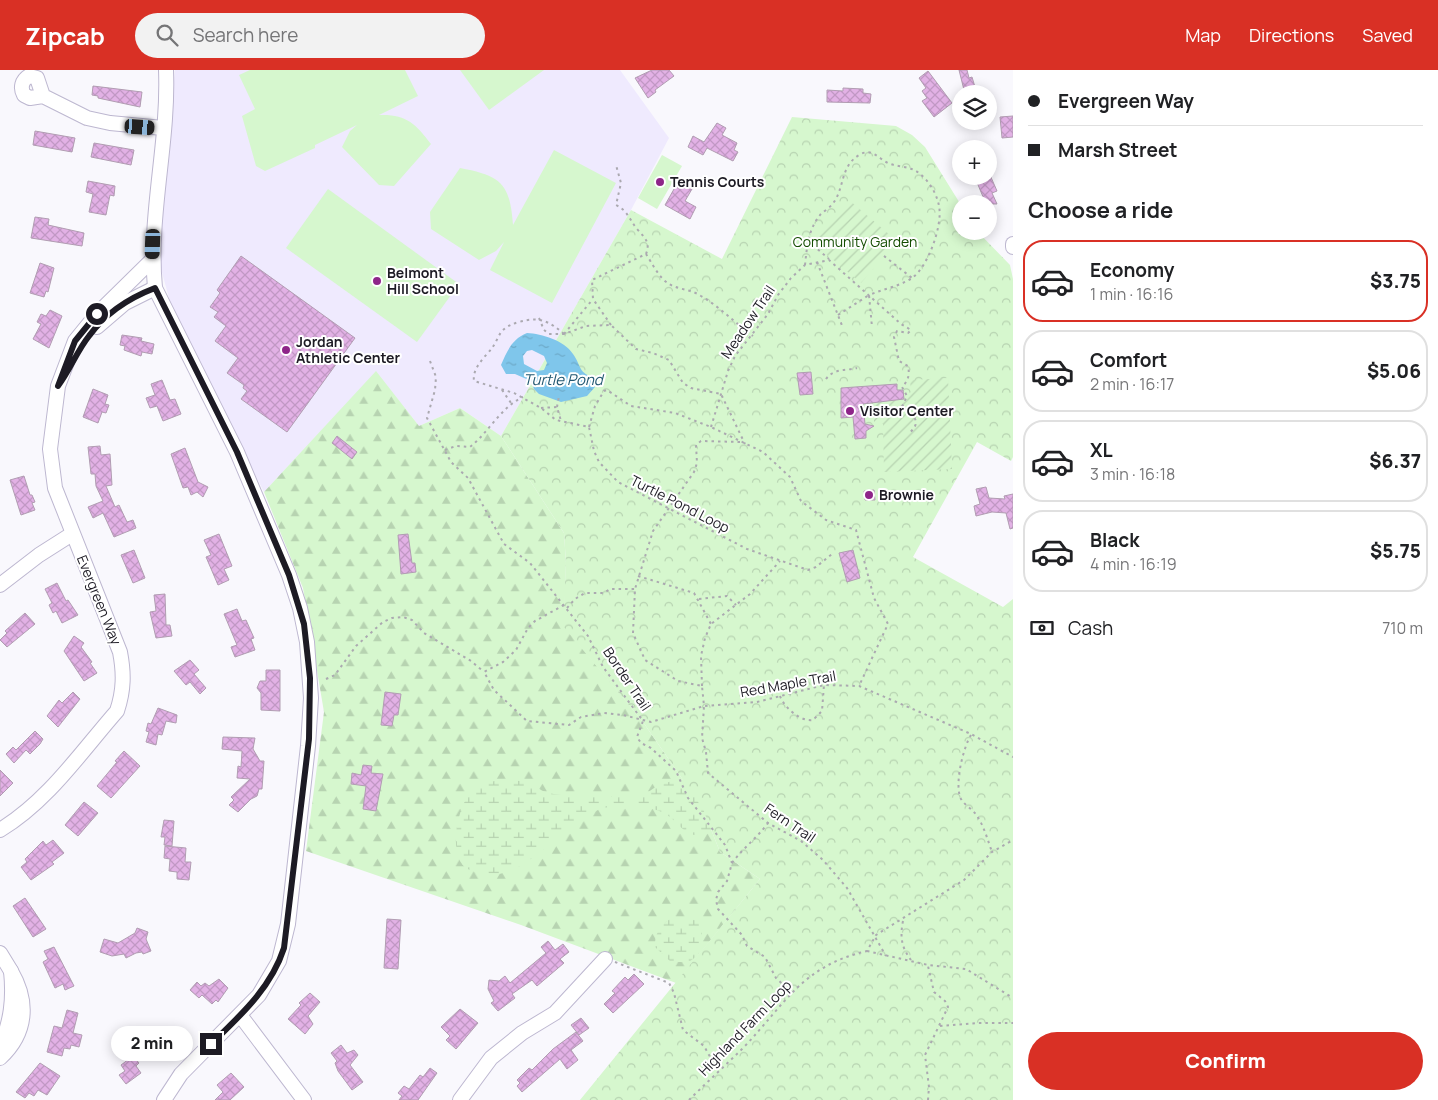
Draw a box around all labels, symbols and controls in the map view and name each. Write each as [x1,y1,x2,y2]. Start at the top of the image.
search box [135,13,485,58]
text: Zipcab [25,19,105,52]
icon: search [153,21,181,49]
text: Search here [193,22,298,48]
text: Map [1185,23,1221,47]
text: Directions [1249,23,1334,47]
text: Saved [1362,23,1413,47]
map controls [952,85,997,240]
button: layers [952,85,997,130]
text: Evergreen Way [1058,88,1194,114]
car [124,118,155,136]
text: Marsh Street [1058,137,1178,163]
button: + [952,140,997,185]
place label: Tennis Courts [670,172,765,191]
marker: Tennis Courts [654,176,666,188]
button: − [952,195,997,240]
text: Choose a ride [1028,195,1173,225]
car [144,229,161,259]
park label: Community Garden [793,232,917,251]
text: Economy [1090,257,1174,283]
icon: car [1030,259,1075,304]
place label: Belmont Hill School [387,263,459,298]
text: $3.75 [1370,268,1421,294]
marker: Belmont Hill School [371,275,383,287]
street label: Meadow Trail [716,282,779,362]
text: 1 min · 16:16 [1090,283,1173,305]
route start [86,303,108,325]
place label: Jordan Athletic Center [296,332,401,367]
marker: Jordan Athletic Center [280,344,292,356]
text: Comfort [1090,347,1167,373]
icon: car [1030,349,1075,394]
text: $5.06 [1367,358,1421,384]
water label: Turtle Pond [523,369,605,390]
text: 2 min · 16:17 [1090,373,1174,395]
place label: Visitor Center [860,401,954,420]
marker: Visitor Center [844,405,856,417]
text: XL [1090,437,1113,463]
icon: car [1030,439,1075,484]
text: $6.37 [1369,448,1421,474]
text: 3 min · 16:18 [1090,463,1175,485]
street label: Turtle Pond Loop [627,470,733,537]
place label: Brownie [879,485,934,504]
marker: Brownie [863,489,875,501]
text: Black [1090,527,1139,553]
icon: car [1030,529,1075,574]
text: $5.75 [1370,538,1421,564]
street label: Evergreen Way [73,552,126,648]
text: 4 min · 16:19 [1090,553,1177,575]
icon: cash [1028,614,1056,642]
text: Cash [1068,615,1113,641]
text: 710 m [1382,617,1423,639]
street label: Border Trail [599,643,656,714]
street label: Red Maple Trail [739,666,837,701]
street label: Fern Trail [761,799,820,847]
street label: Highland Farm Loop [694,976,795,1080]
callout: 2 min [111,1026,194,1062]
text: 2 min [131,1032,173,1054]
button: Confirm [1028,1032,1423,1090]
route end [200,1033,222,1055]

